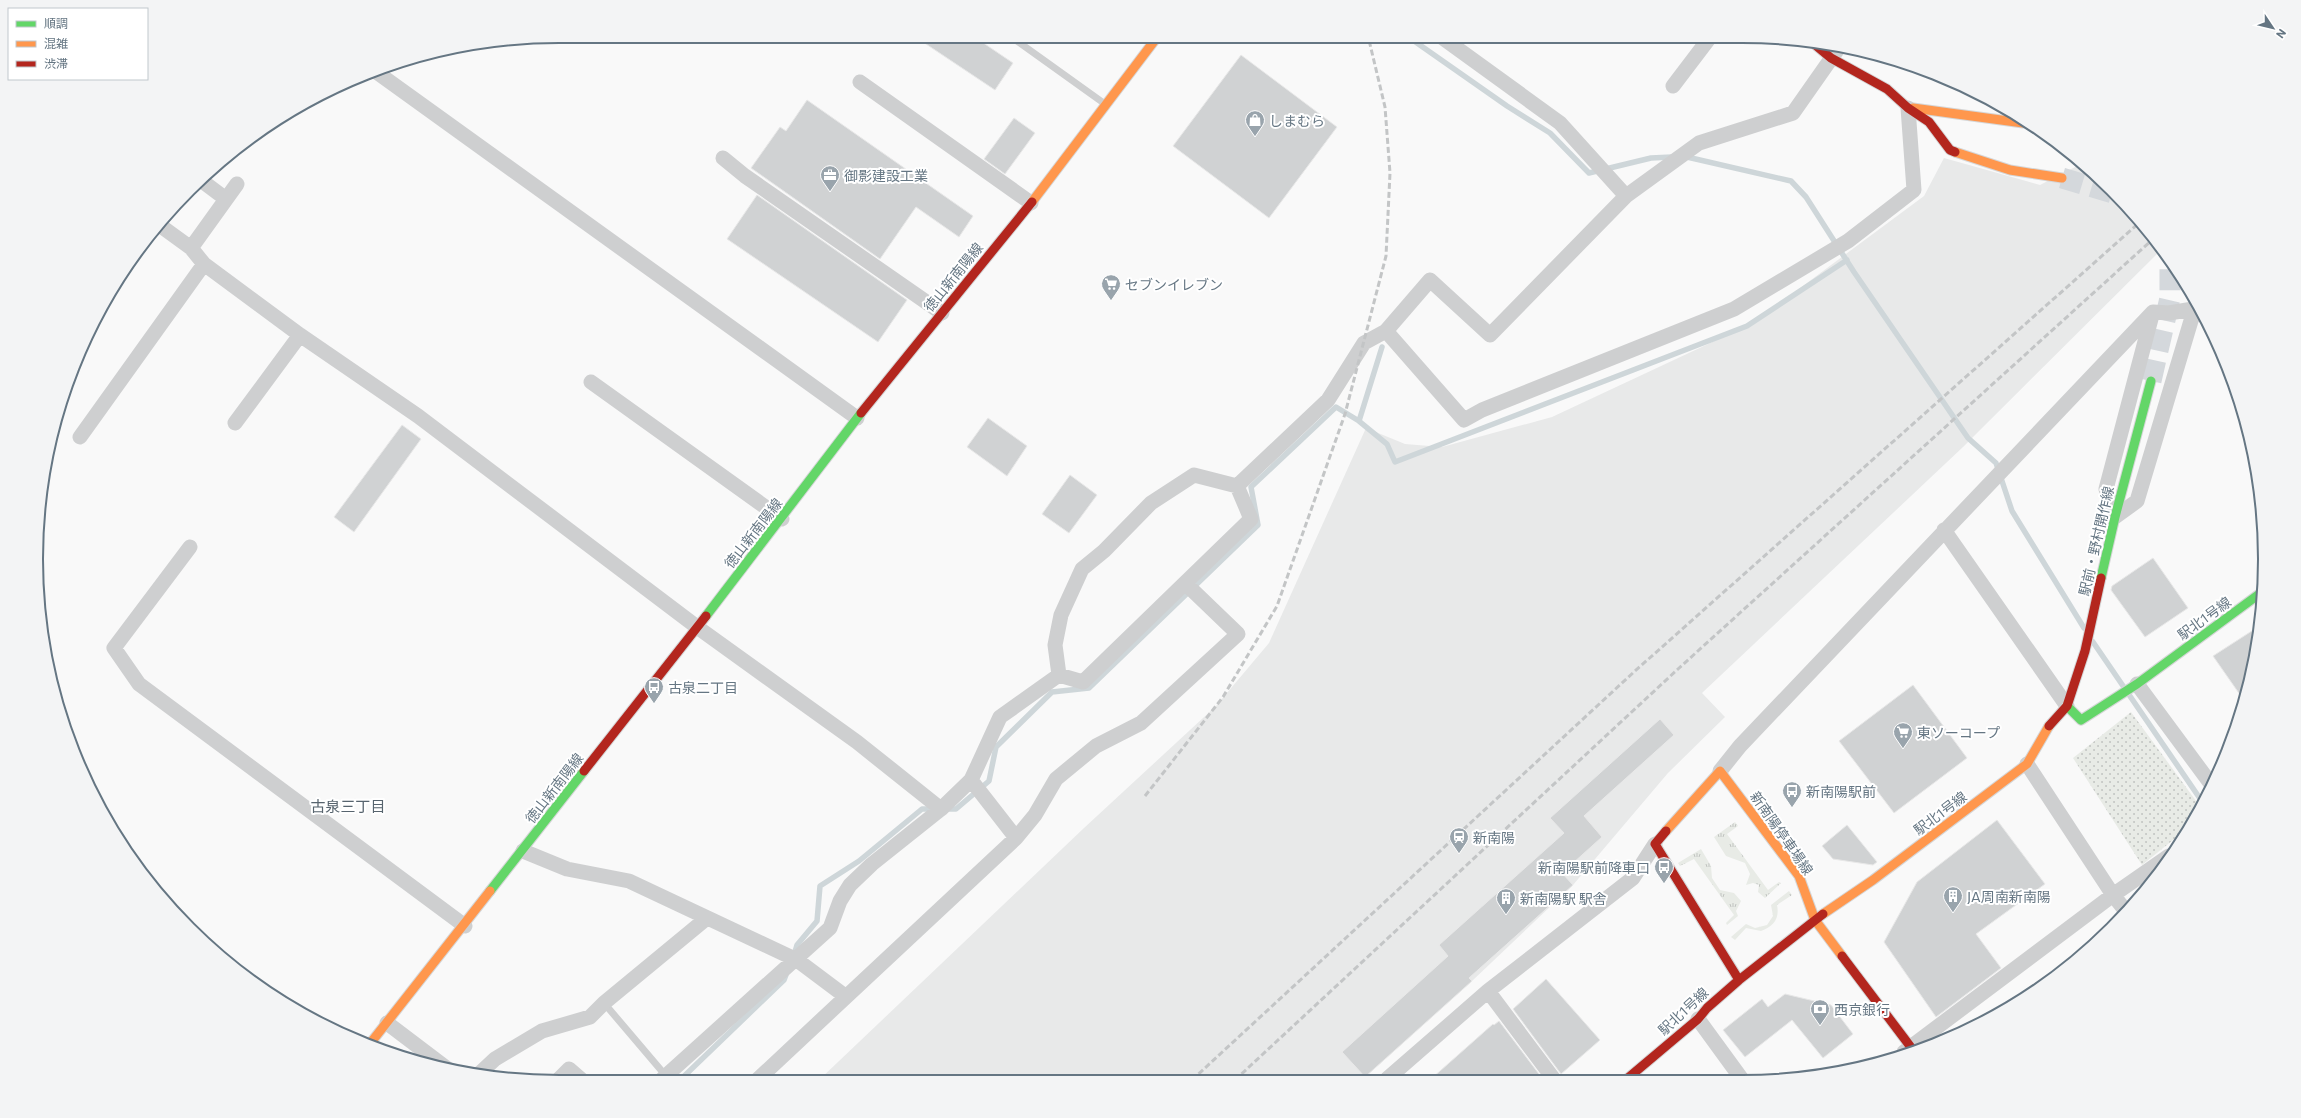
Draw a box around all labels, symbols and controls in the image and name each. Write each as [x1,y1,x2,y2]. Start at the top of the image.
legend [8,8,148,80]
north arrow [2253,8,2293,48]
text: 順調 [44,16,68,30]
text: N [2274,27,2289,41]
text: 混雑 [44,36,68,50]
text: 渋滞 [44,56,68,70]
shop icon: しまむら [1244,109,1266,137]
place label: しまむら [1269,112,1325,129]
office icon: 御影建設工業 [819,164,841,192]
place label: 御影建設工業 [844,167,928,184]
street label: 徳山新南陽線 [920,239,986,315]
supermarket icon: セブンイレブン [1100,273,1122,301]
place label: セブンイレブン [1125,276,1223,293]
street label: 駅前・野村開作線 [2075,485,2117,597]
street label: 徳山新南陽線 [720,495,786,571]
street label: 駅北1号線 [2174,593,2234,643]
bus stop icon: 古泉二丁目 [643,676,665,704]
place label: 古泉二丁目 [668,679,738,696]
supermarket icon: 東ソーコープ [1892,721,1914,749]
place label: 東ソーコープ [1917,724,2000,741]
street label: 徳山新南陽線 [521,750,587,826]
bus stop icon: 新南陽駅前 [1781,780,1803,808]
place label: 新南陽駅前 [1806,783,1876,800]
street label: 新南陽停車場線 [1747,788,1817,878]
street label: 駅北1号線 [1910,788,1970,838]
district label: 古泉三丁目 [310,797,386,815]
station icon: 新南陽 [1448,826,1470,854]
place label: 新南陽 [1473,829,1515,846]
bus stop icon: 新南陽駅前降車口 [1653,856,1675,884]
place label: 新南陽駅前降車口 [1538,859,1650,876]
building icon: JA周南新南陽 [1942,885,1964,913]
building icon: 新南陽駅 駅舎 [1495,887,1517,915]
place label: JA周南新南陽 [1967,888,2051,905]
place label: 新南陽駅 駅舎 [1520,890,1607,907]
street label: 駅北1号線 [1655,984,1711,1038]
bank icon: 西京銀行 [1809,998,1831,1026]
place label: 西京銀行 [1834,1001,1890,1018]

